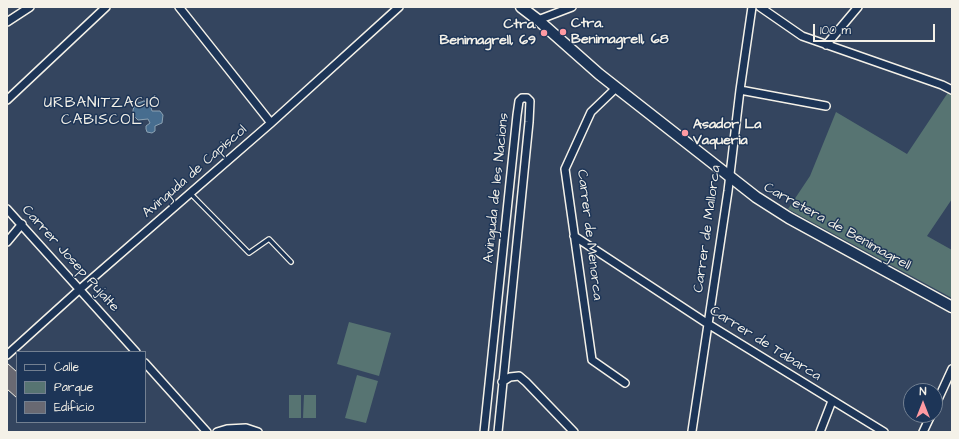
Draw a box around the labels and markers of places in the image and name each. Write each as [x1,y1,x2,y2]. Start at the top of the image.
place label: Ctra. Benimagrell, 68 [571,16,669,48]
place label: Ctra. Benimagrell, 69 [440,17,536,50]
marker: Ctra. Benimagrell, 68 [558,27,568,37]
marker: Ctra. Benimagrell, 69 [539,28,549,38]
place label: Asador La Vaqueria [693,117,761,150]
marker: Asador La Vaqueria [680,128,690,138]

